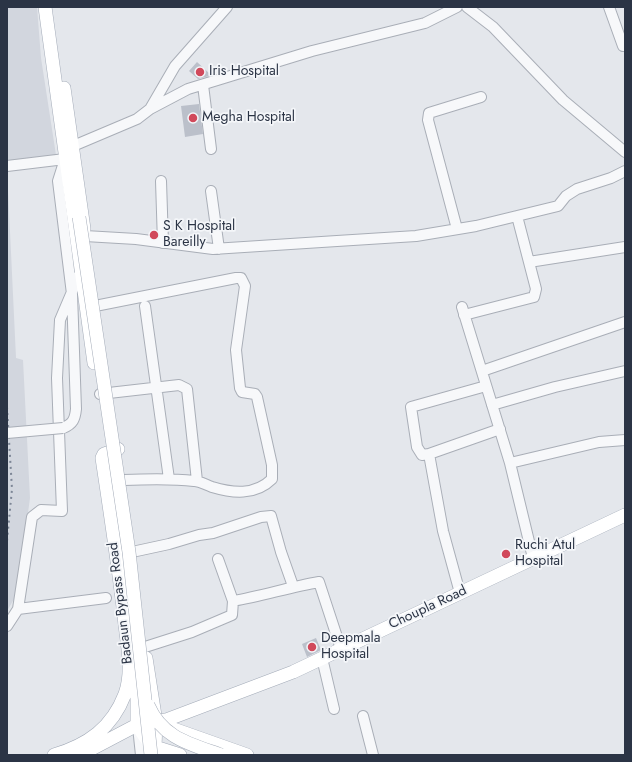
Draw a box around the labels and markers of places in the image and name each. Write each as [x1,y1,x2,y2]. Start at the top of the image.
place label: Iris Hospital [209,64,279,80]
marker: Iris Hospital [194,66,206,78]
place label: Megha Hospital [202,110,295,126]
marker: Megha Hospital [187,112,199,124]
place label: S K Hospital Bareilly [163,219,235,252]
marker: S K Hospital Bareilly [148,229,160,241]
place label: Ruchi Atul Hospital [515,538,575,570]
marker: Ruchi Atul Hospital [500,548,512,560]
place label: Deepmala Hospital [321,631,381,664]
marker: Deepmala Hospital [306,641,318,653]

